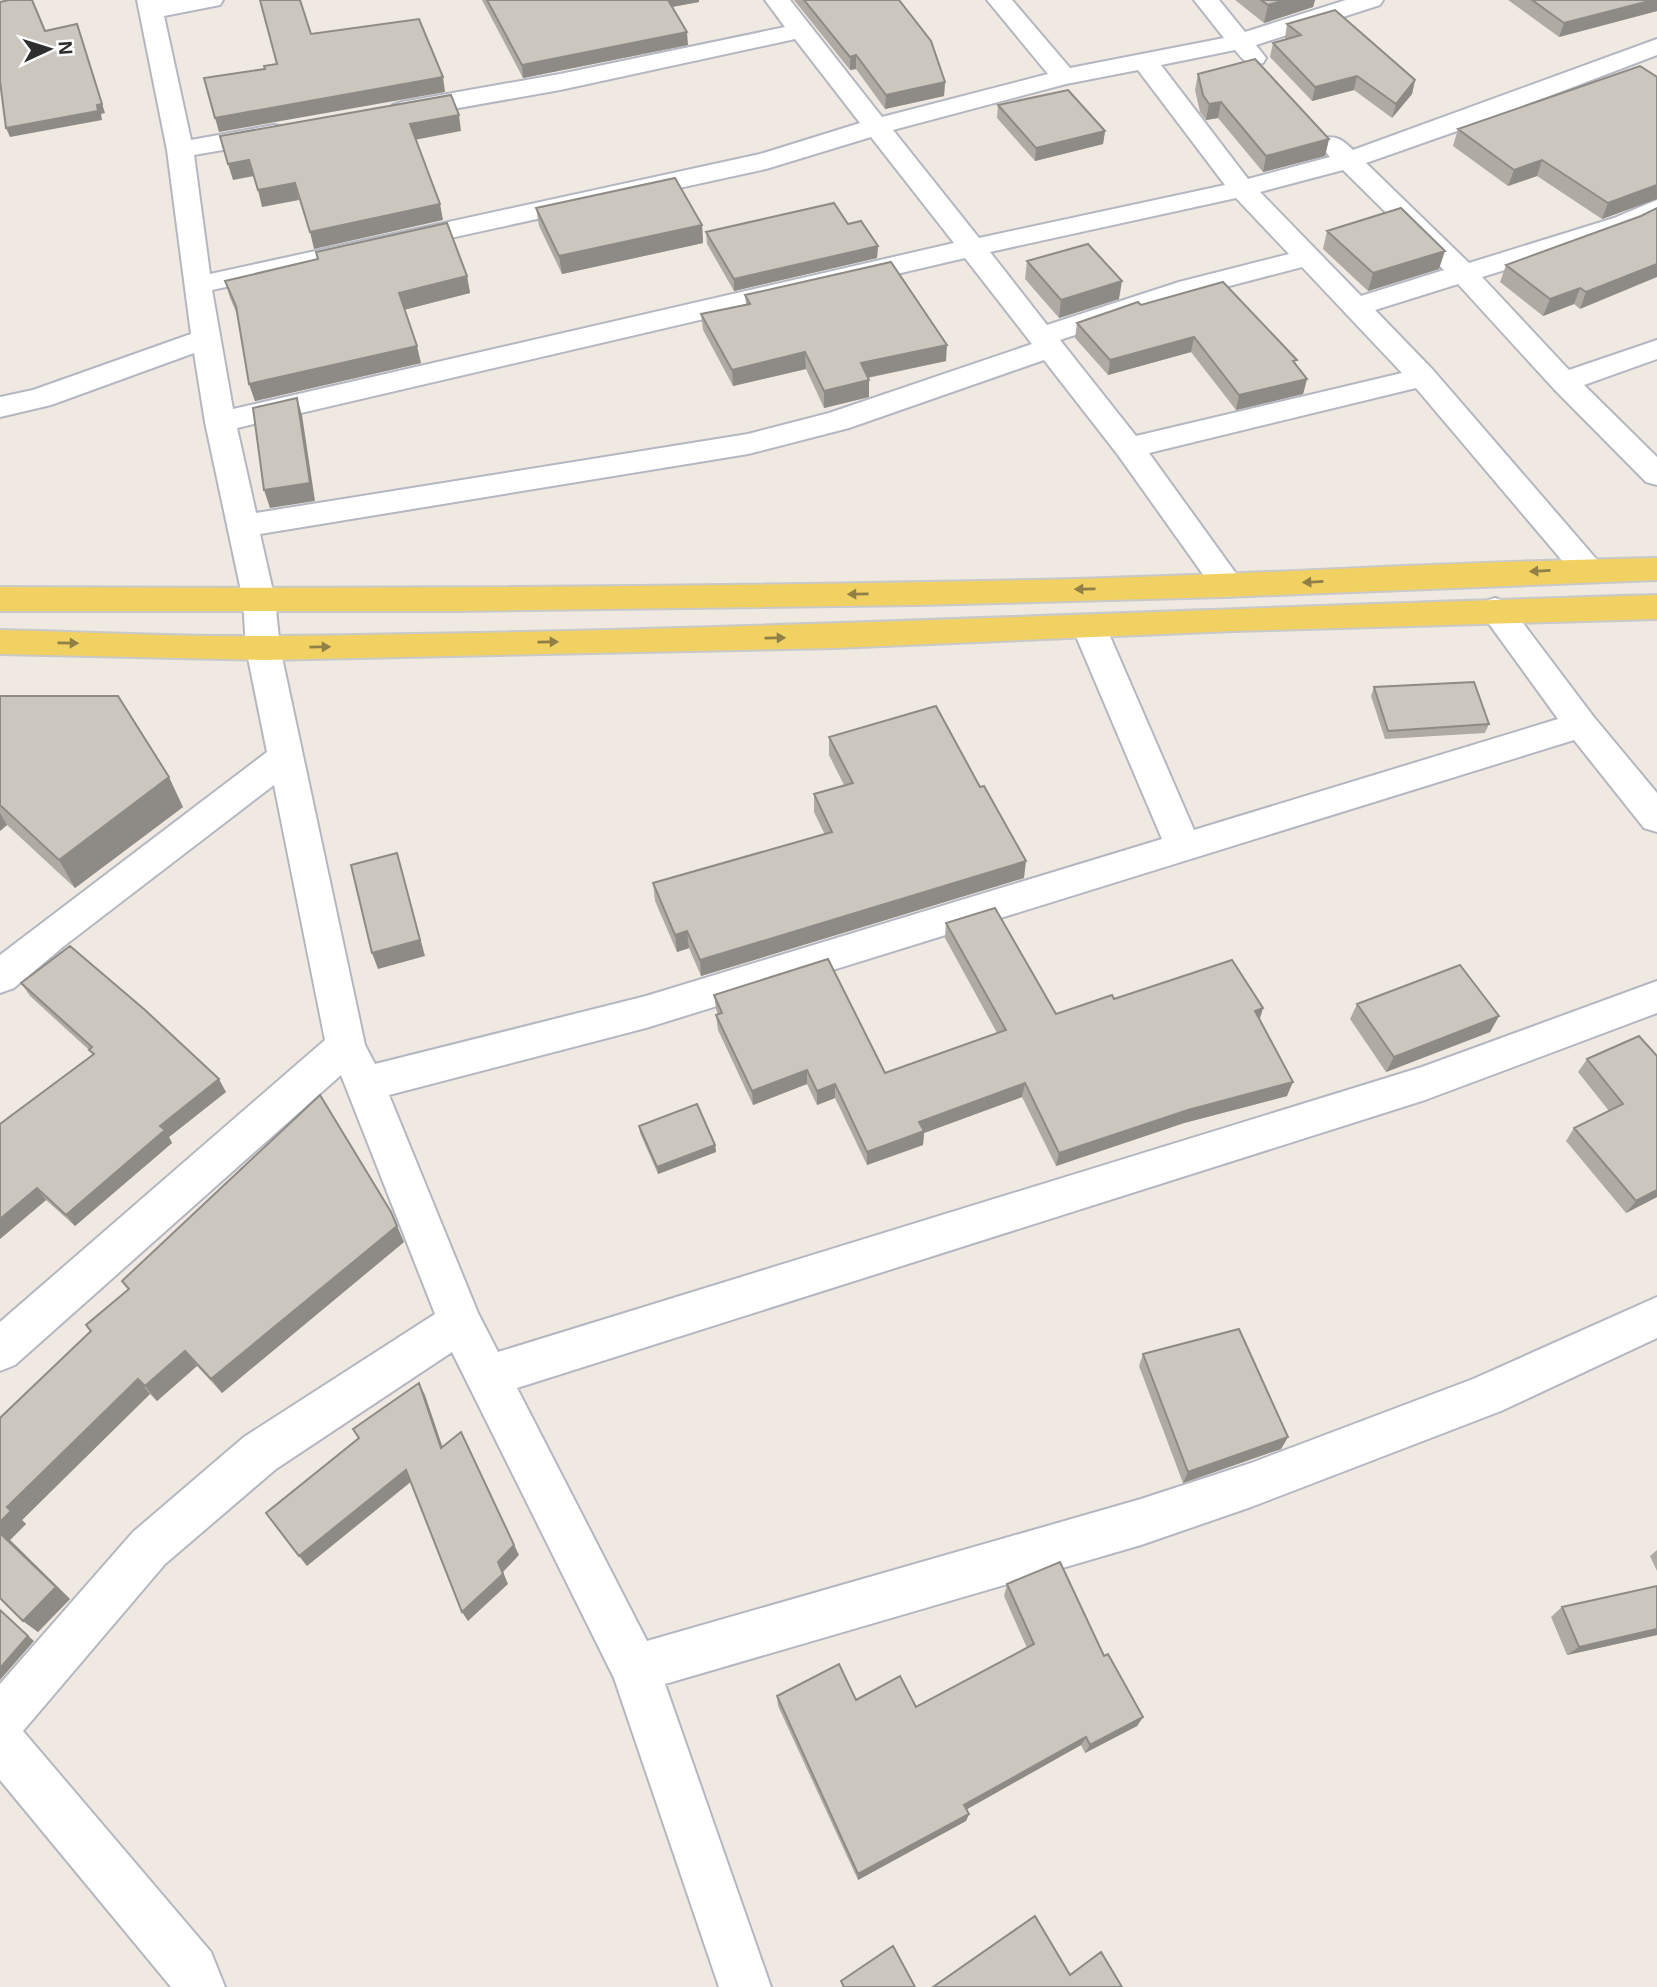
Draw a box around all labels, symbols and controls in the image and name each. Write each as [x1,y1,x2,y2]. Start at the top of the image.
north arrow [14,14,84,84]
text: N [55,40,76,55]
one-way arrow [1529,566,1551,577]
one-way arrow [1301,577,1323,588]
one-way arrow [1074,583,1096,595]
one-way arrow [846,589,868,600]
one-way arrow [764,632,786,643]
one-way arrow [537,636,559,648]
one-way arrow [57,638,79,649]
one-way arrow [309,641,331,653]

